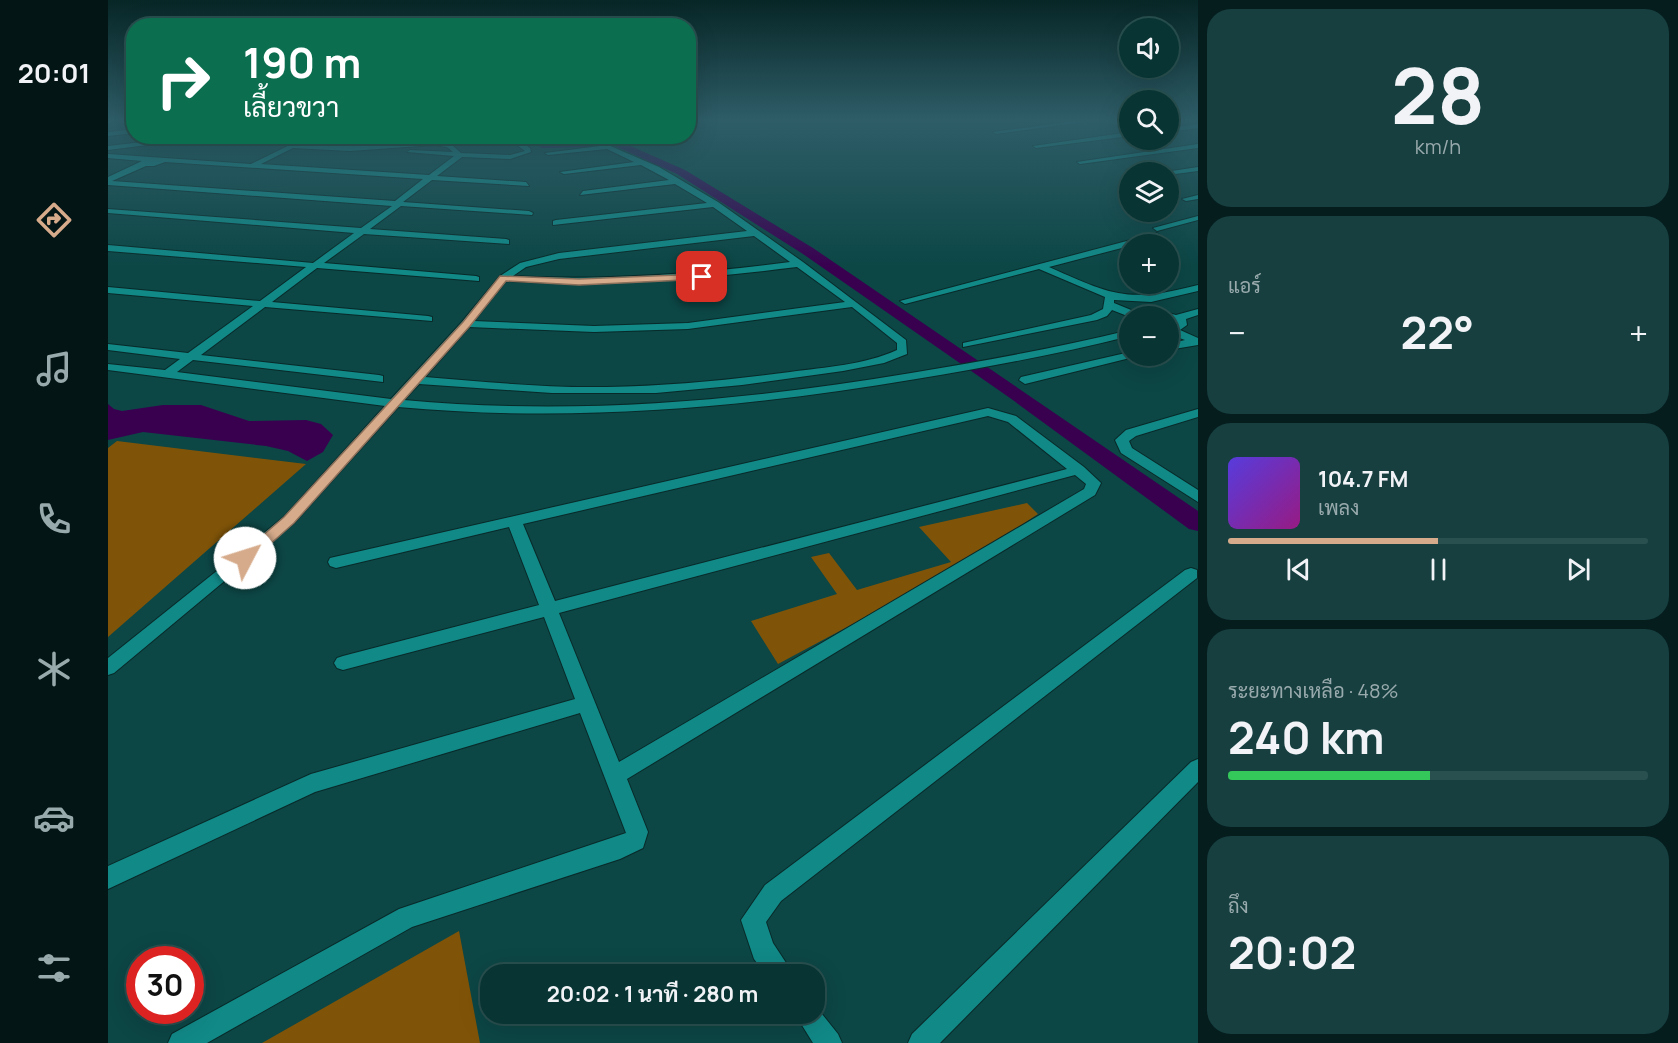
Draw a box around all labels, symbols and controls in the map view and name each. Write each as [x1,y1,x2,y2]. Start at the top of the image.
map controls [1119,18,1179,366]
button: sound [1119,18,1179,78]
text: 190 m [243,33,361,91]
text: 28 [1391,41,1485,147]
icon: right [144,42,222,120]
text: 20:01 [18,54,90,91]
text: เลี้ยวขวา [243,88,339,125]
button: search [1119,90,1179,150]
text: km/h [1415,133,1461,160]
button: layers [1119,162,1179,222]
icon: directions [33,199,75,241]
button: + [1119,234,1179,294]
pin [676,251,727,302]
icon: arrive [685,260,718,293]
text: แอร์ [1228,272,1261,299]
text: 22° [1400,301,1474,363]
button: − [1119,306,1179,366]
text: − [1228,310,1246,355]
text: + [1629,310,1648,355]
icon: music [33,348,75,390]
text: 104.7 FM [1318,464,1408,494]
text: เพลง [1318,494,1359,521]
icon: phone [33,498,75,540]
position arrow [213,526,277,590]
icon: previous [1282,553,1315,586]
icon: pause [1422,553,1455,586]
icon: next [1562,553,1595,586]
icon: climate [33,648,75,690]
text: ระยะทางเหลือ · 48% [1228,677,1399,704]
text: 240 km [1228,706,1385,768]
icon: car [33,797,75,839]
text: ถึง [1228,892,1249,919]
text: 20:02 [1228,921,1356,983]
speed limit sign: 30 [126,946,204,1024]
icon: filters [33,947,75,989]
text: 20:02 · 1 นาที · 280 m [547,979,758,1009]

